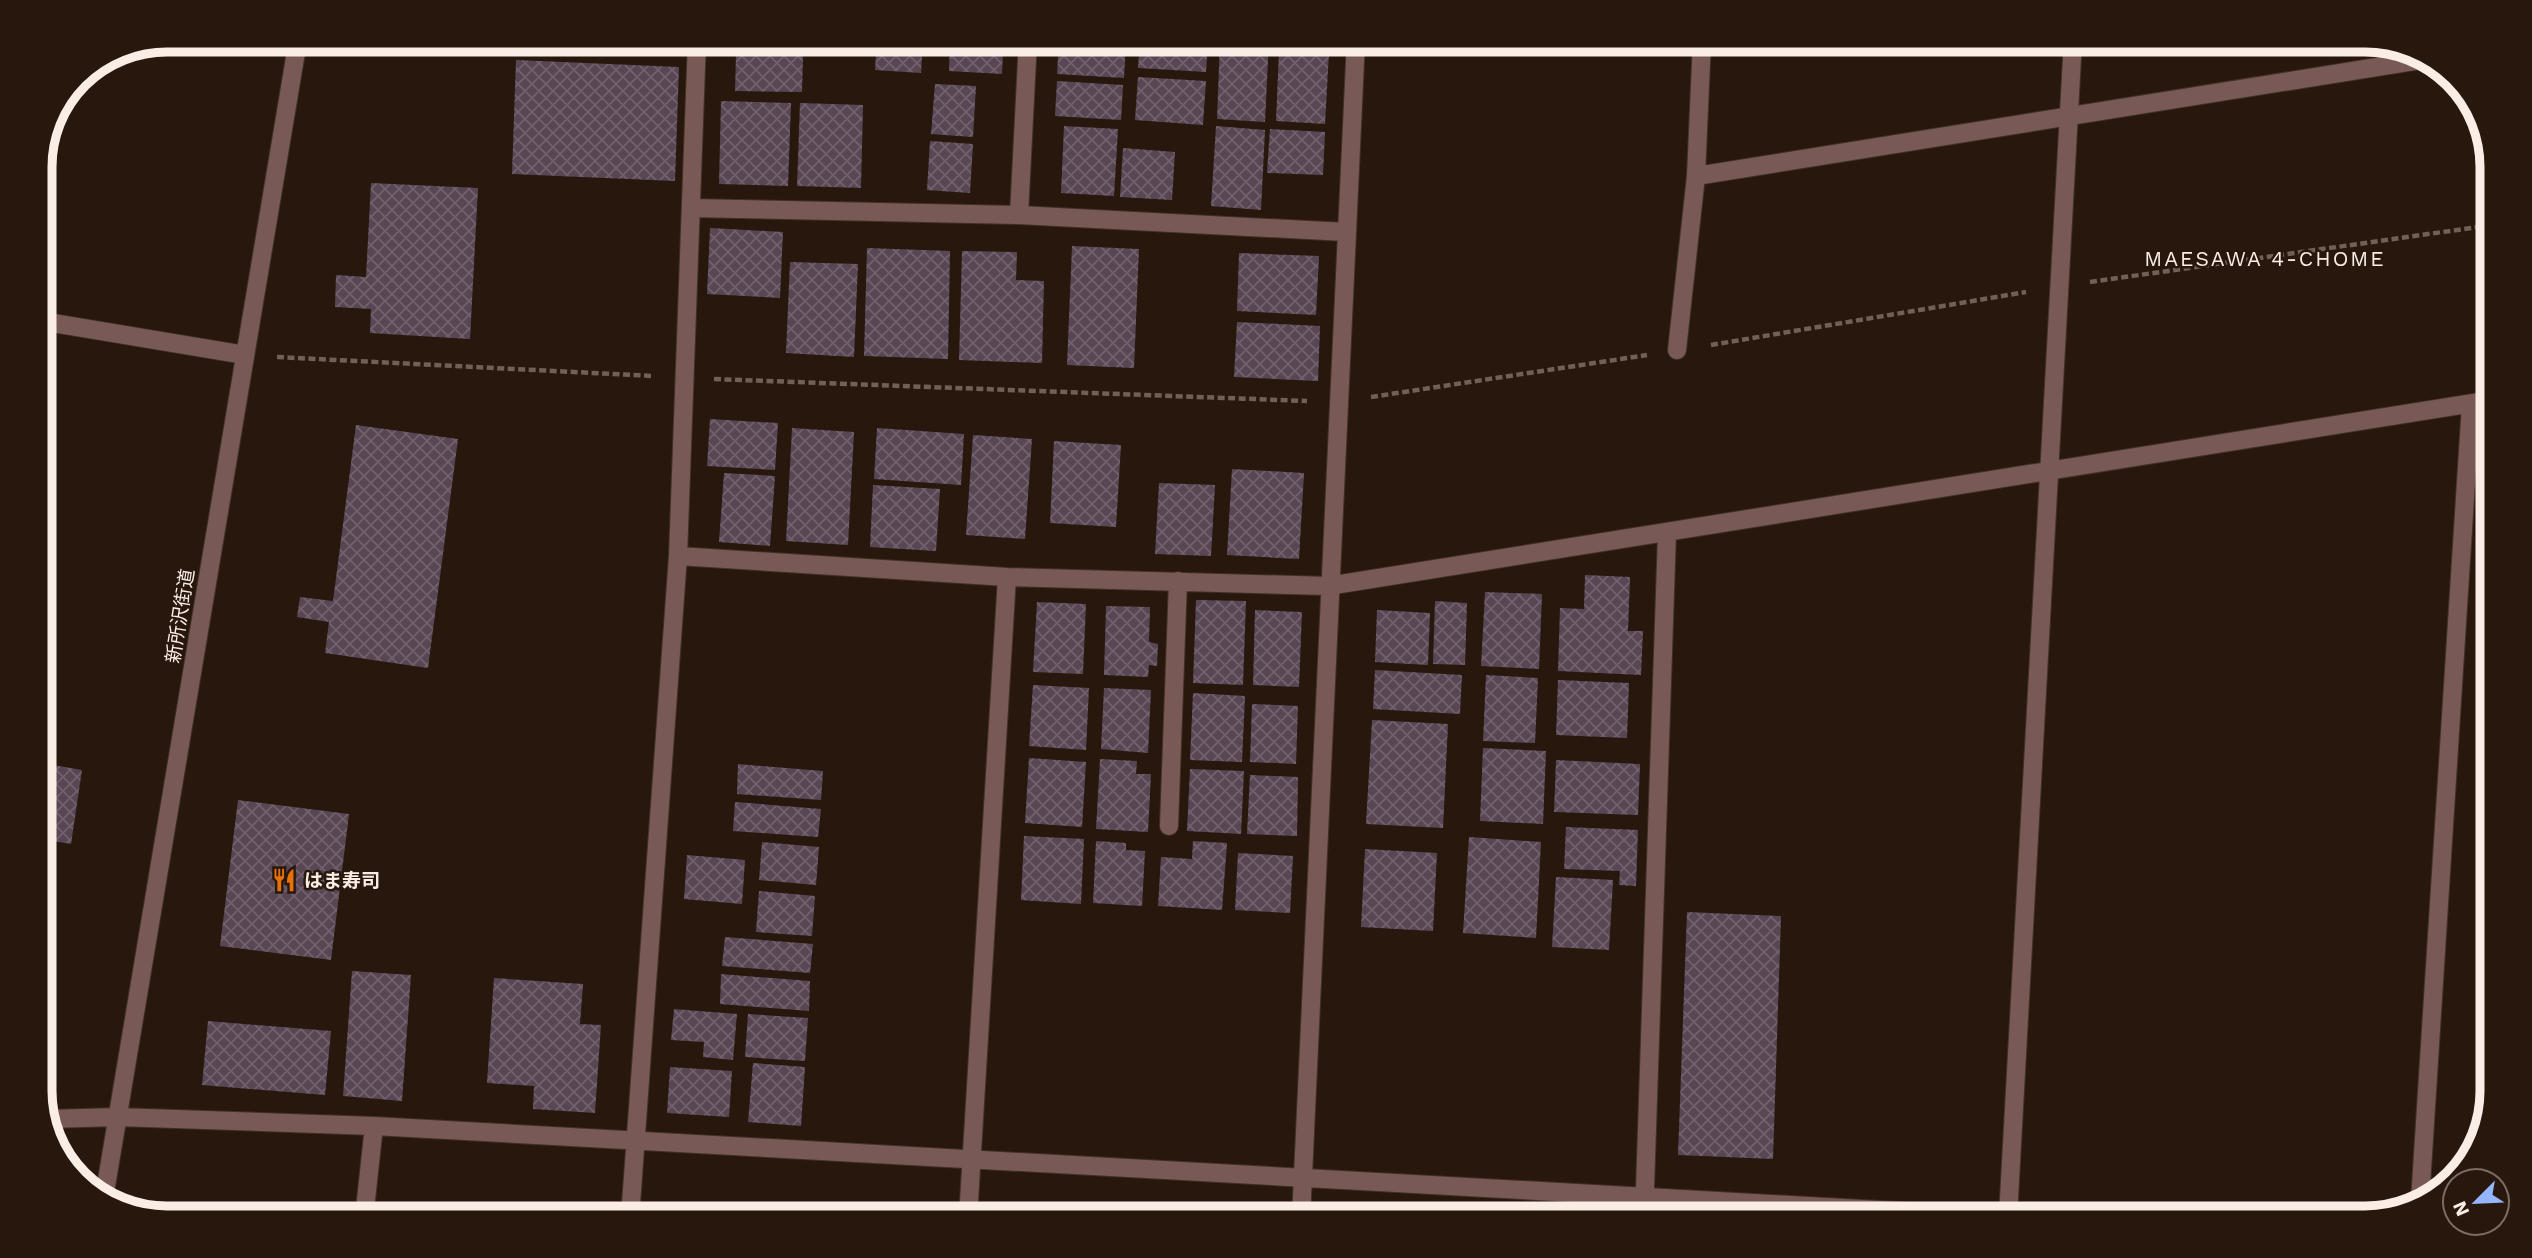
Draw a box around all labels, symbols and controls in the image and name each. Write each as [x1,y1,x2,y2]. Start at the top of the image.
district label: MAESAWA 4-CHOME [2144,246,2386,271]
street label: 新所沢街道 [161,567,199,665]
restaurant icon: はま寿司 [270,866,298,894]
place label: はま寿司 [304,869,380,892]
north arrow [2441,1167,2511,1237]
text: N [2448,1198,2474,1220]

